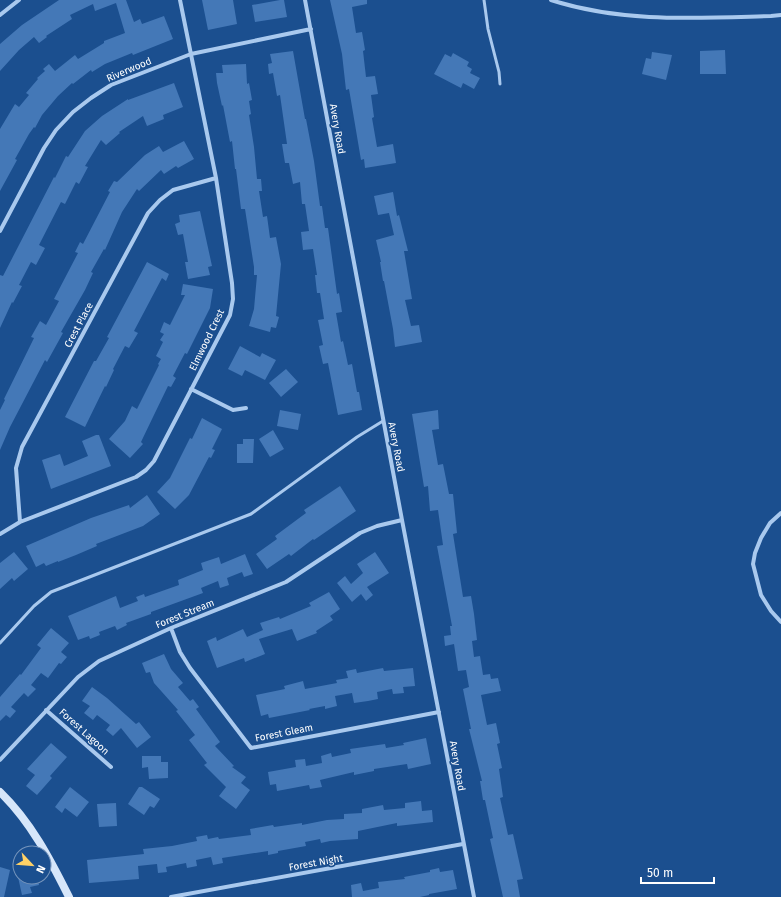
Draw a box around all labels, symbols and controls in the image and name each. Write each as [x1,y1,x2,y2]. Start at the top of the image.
street label: Riverwood [105,55,153,85]
street label: Avery Road [327,103,347,155]
street label: Crest Place [62,300,96,350]
street label: Elmwood Crest [187,307,227,373]
street label: Avery Road [385,421,407,473]
street label: Forest Stream [154,597,216,631]
street label: Forest Lagoon [57,706,111,758]
street label: Forest Gleam [254,721,314,745]
street label: Avery Road [447,740,467,792]
north arrow [12,845,52,885]
street label: Forest Night [288,852,344,874]
scale bar [641,859,714,885]
text: N [33,863,48,875]
text: 50 m [647,866,673,880]

